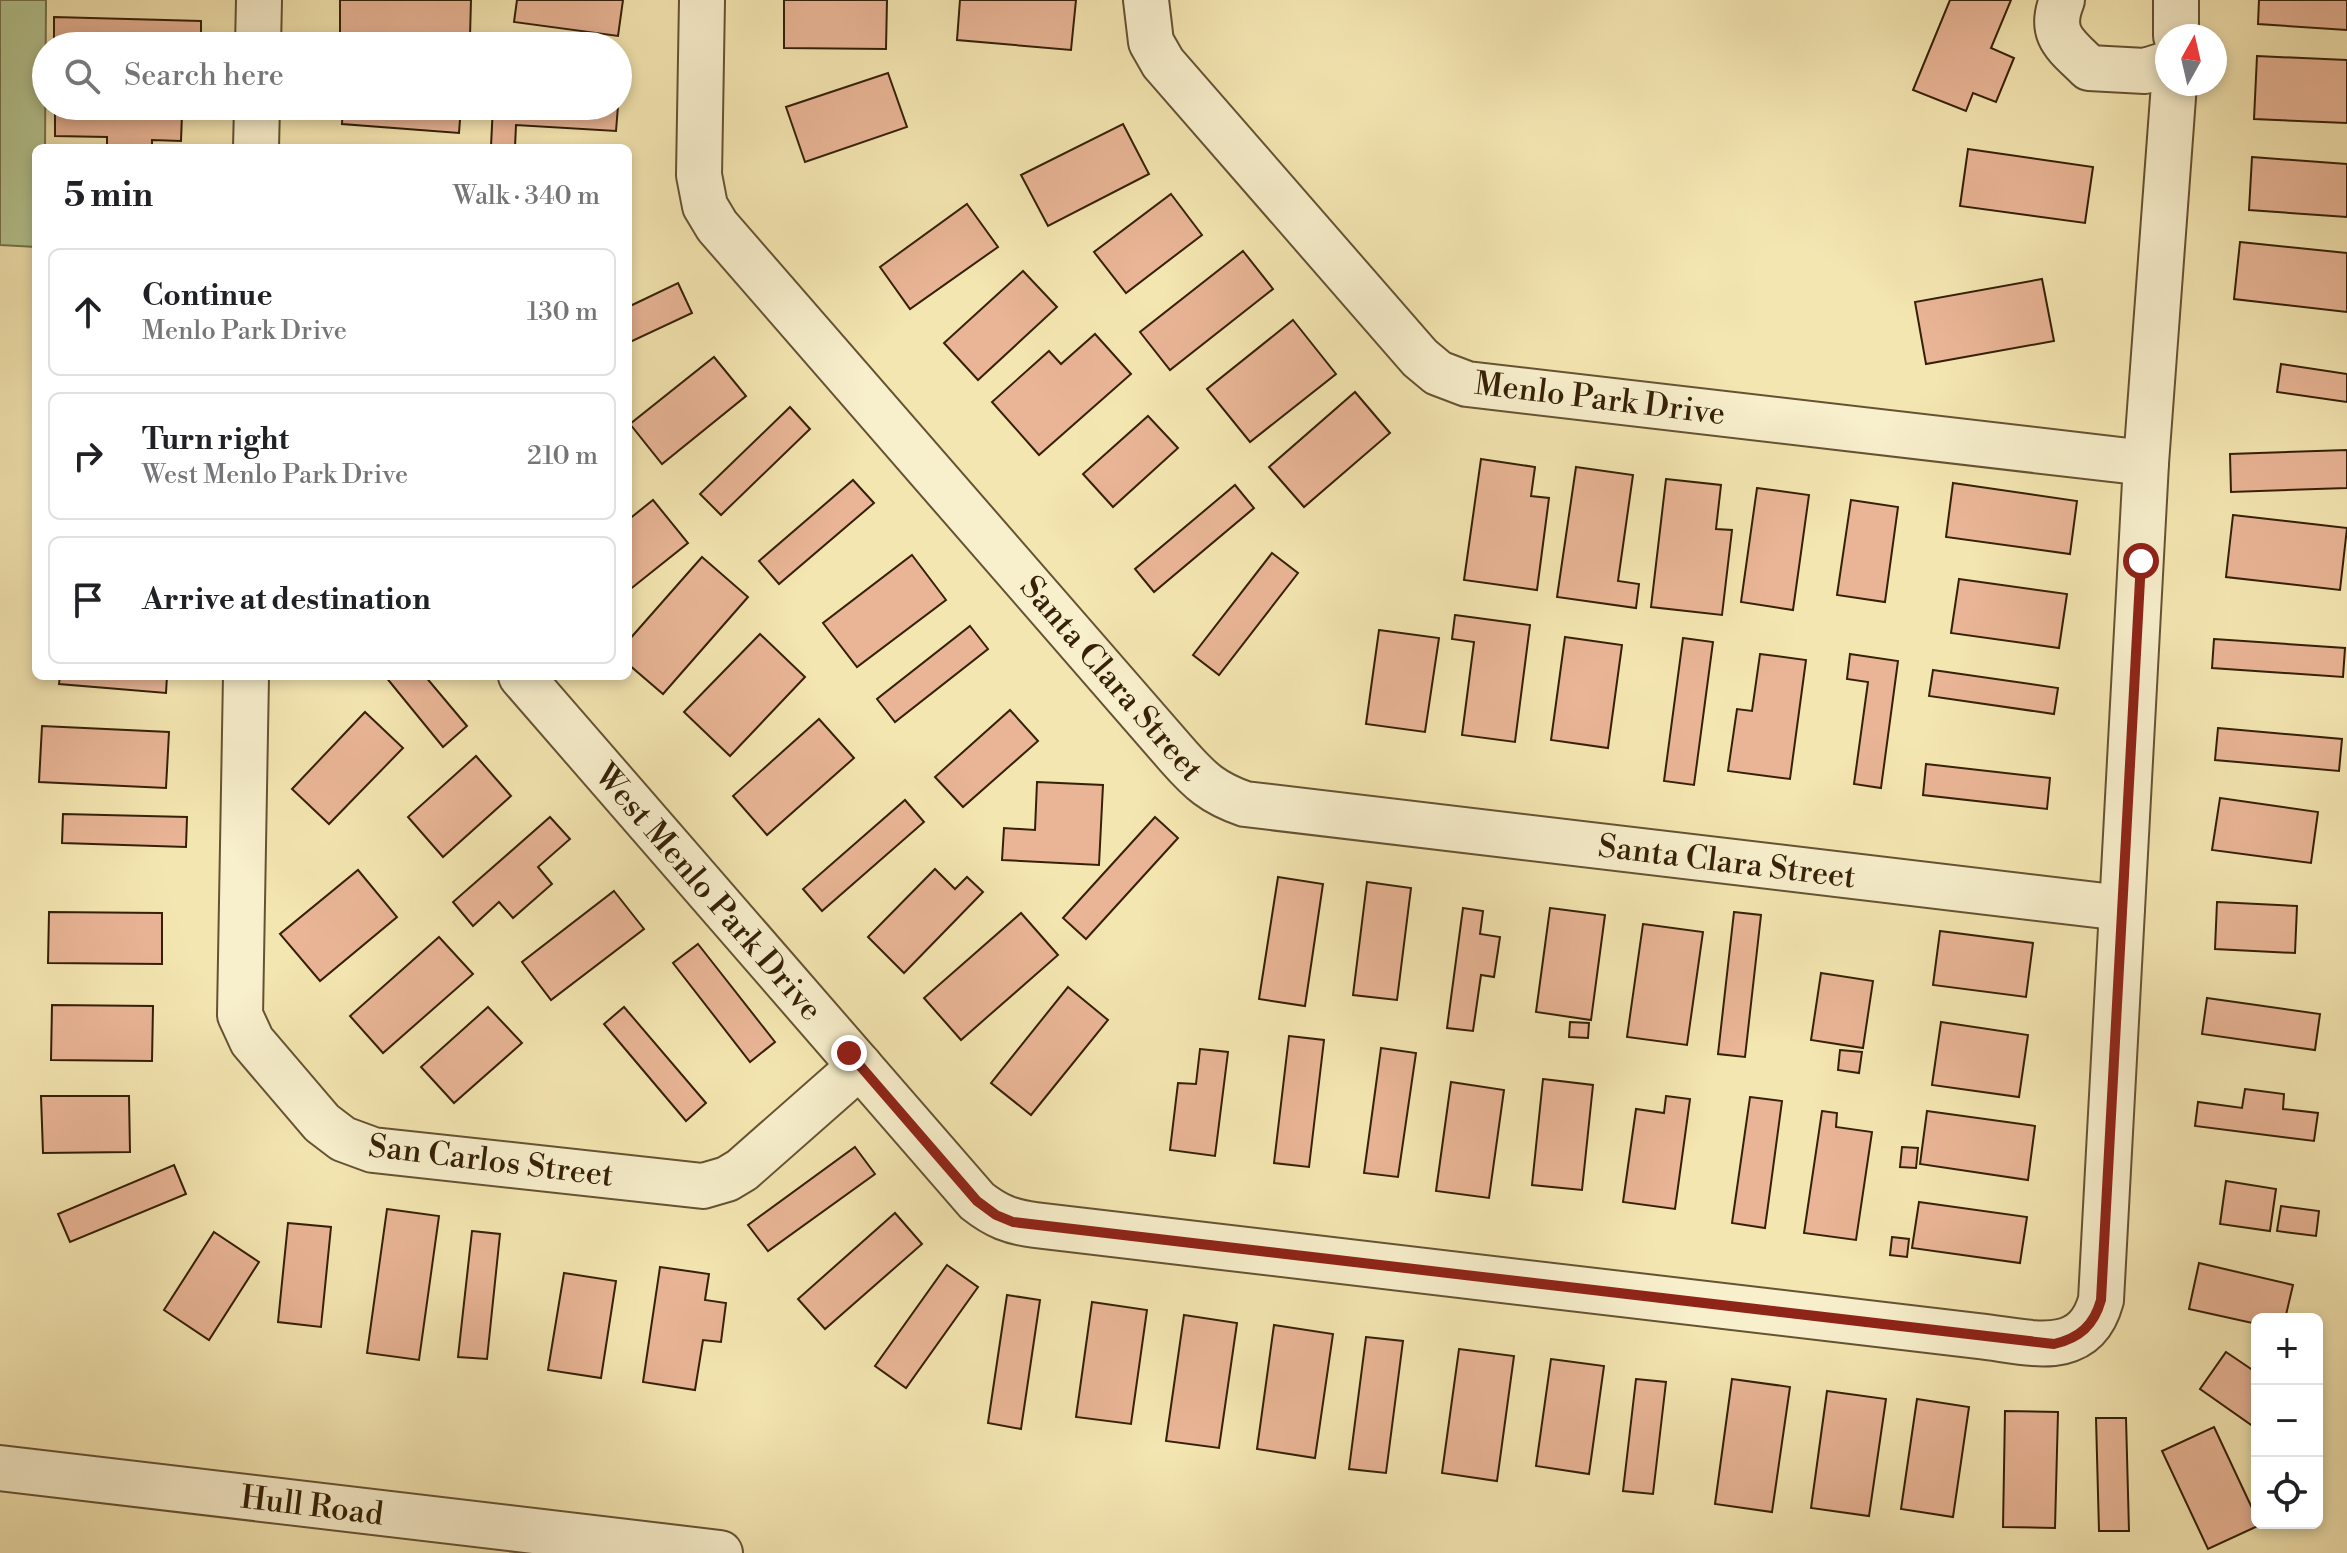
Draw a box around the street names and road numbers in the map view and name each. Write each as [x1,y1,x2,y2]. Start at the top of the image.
street label: Menlo Park Drive [1472,364,1727,434]
street label: Santa Clara Street [1011,568,1211,790]
street label: West Menlo Park Drive [585,755,831,1029]
street label: Santa Clara Street [1596,826,1858,898]
street label: San Carlos Street [366,1126,616,1196]
street label: Hull Road [238,1477,386,1535]

